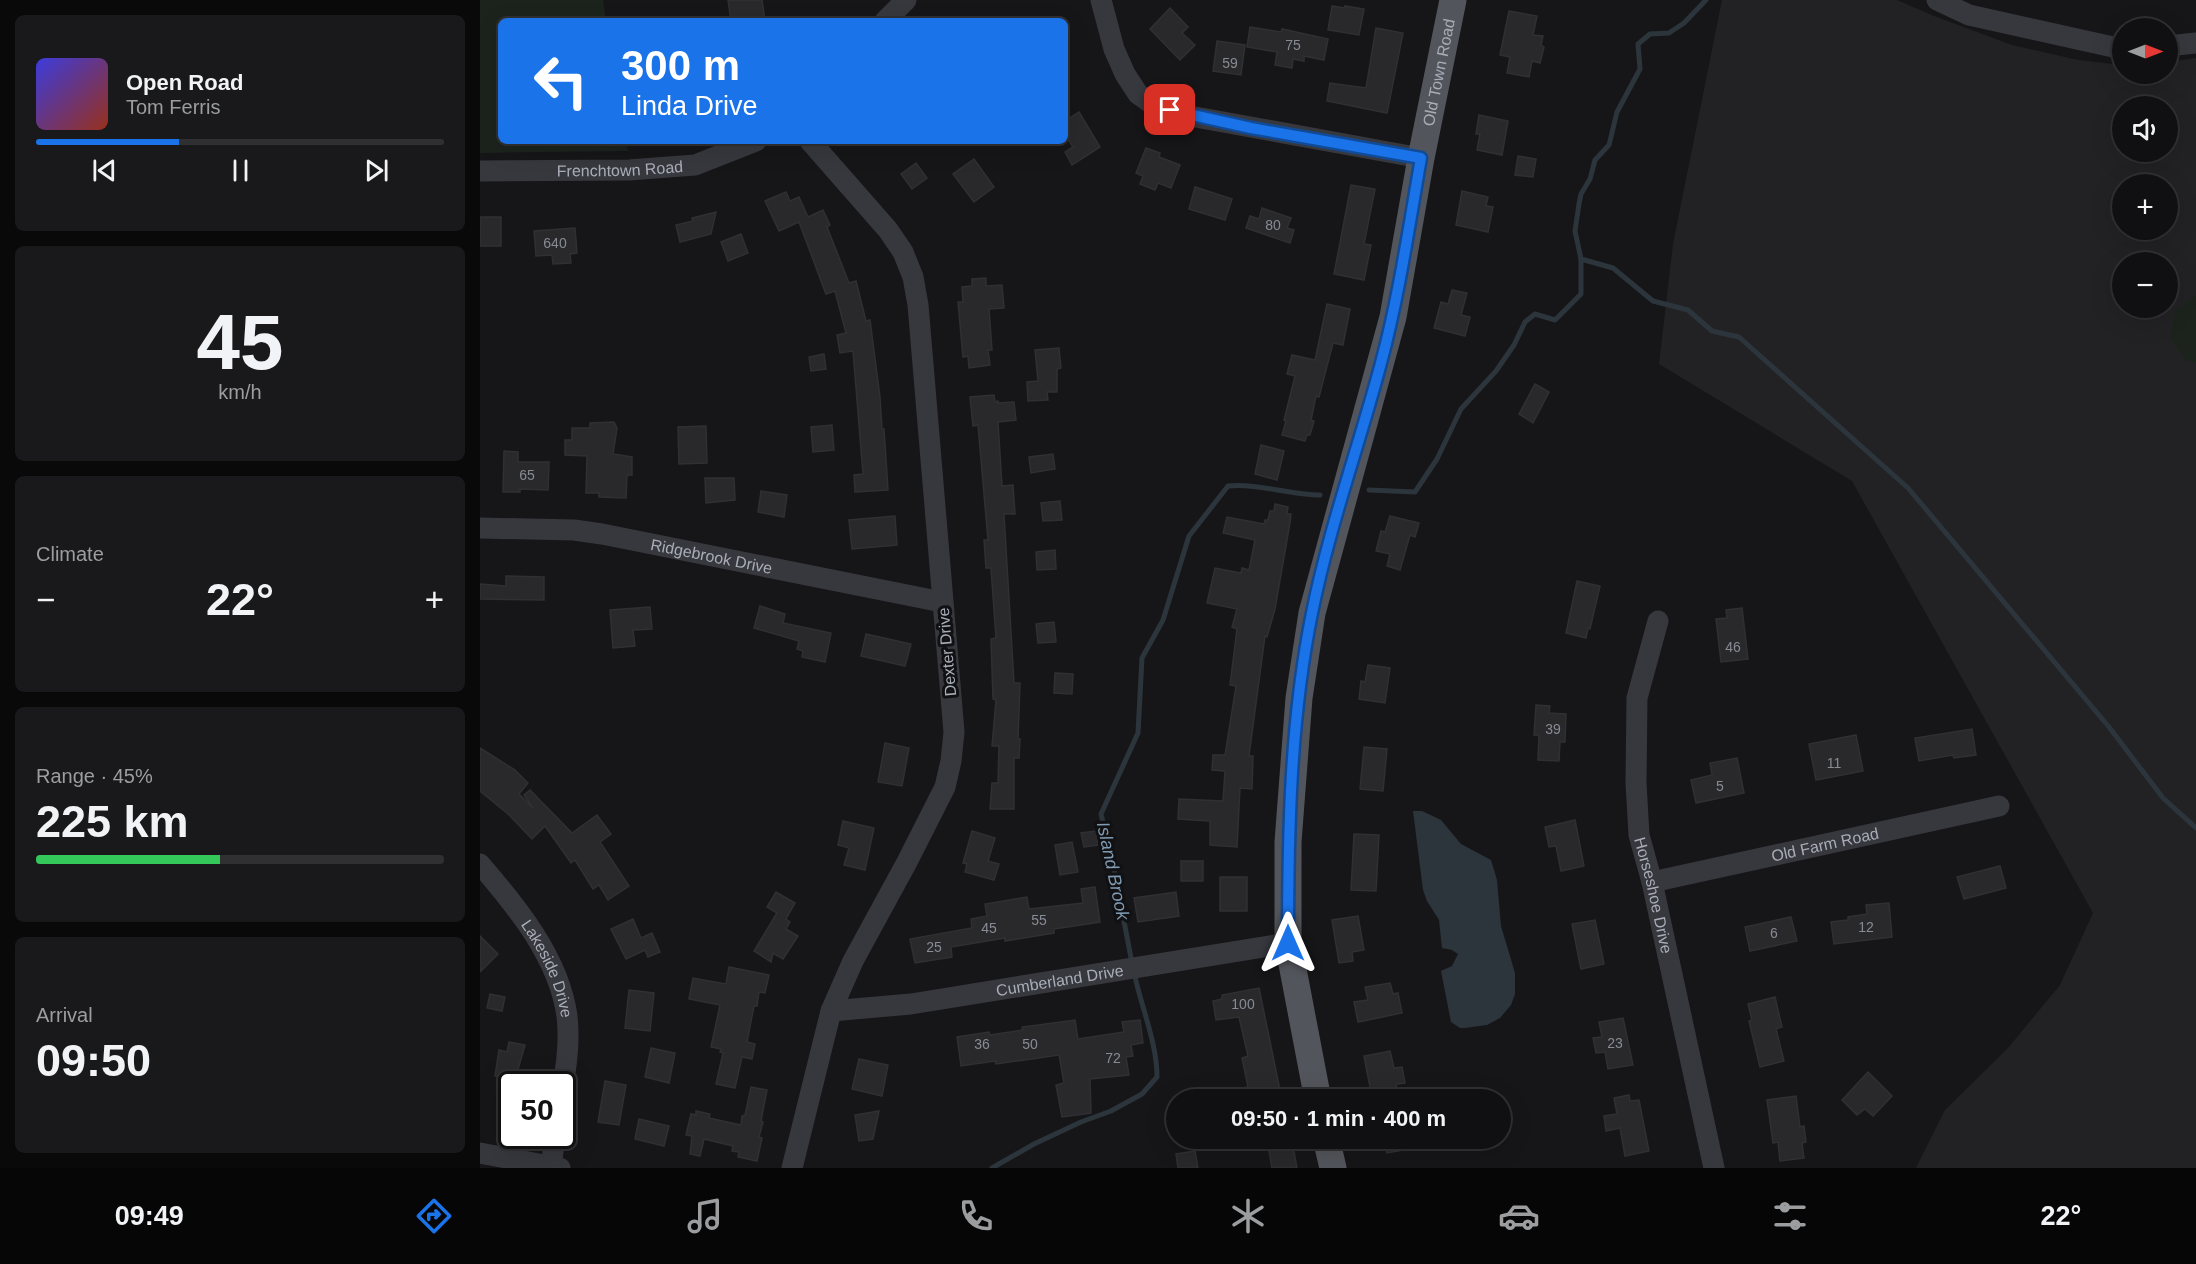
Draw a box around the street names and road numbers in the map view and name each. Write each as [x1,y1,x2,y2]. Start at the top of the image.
street label: Old Town Road [1419,17,1458,128]
street label: Frenchtown Road [557,157,684,179]
street label: Ridgebrook Drive [649,535,774,576]
street label: Dexter Drive [935,607,959,697]
street label: Old Farm Road [1770,824,1880,864]
street label: Horseshoe Drive [1631,835,1676,955]
street label: Lakeside Drive [519,916,576,1019]
street label: Cumberland Drive [995,961,1125,999]

